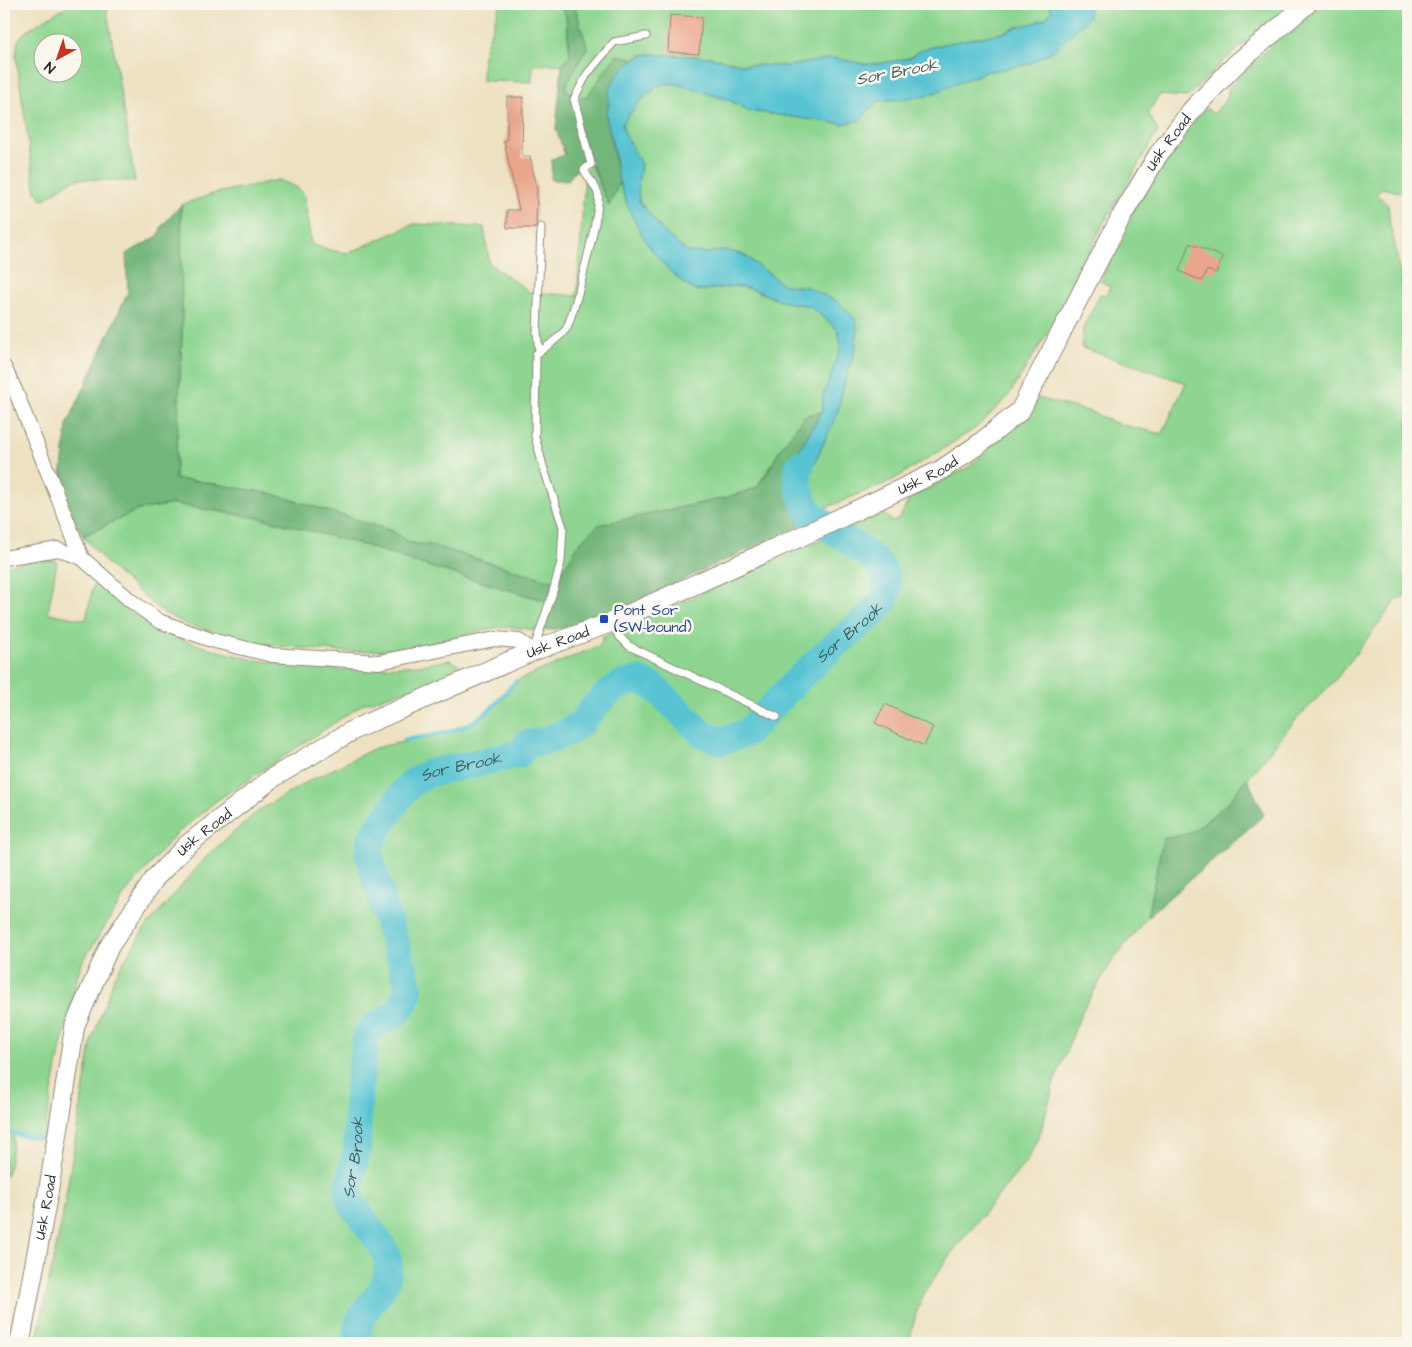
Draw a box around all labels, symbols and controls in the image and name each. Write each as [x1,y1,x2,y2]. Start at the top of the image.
north arrow [32,32,82,82]
water label: Sor Brook [854,53,941,91]
text: N [40,57,60,78]
street label: Usk Road [1140,109,1196,175]
street label: Usk Road [894,451,963,500]
water label: Sor Brook [811,597,889,668]
place label: Pont Sor (SW-bound) [614,600,692,638]
marker: Pont Sor (SW-bound) [598,613,610,625]
street label: Usk Road [523,621,592,663]
water label: Sor Brook [416,747,505,787]
street label: Usk Road [171,803,236,861]
water label: Sor Brook [338,1115,369,1199]
street label: Usk Road [29,1173,61,1242]

